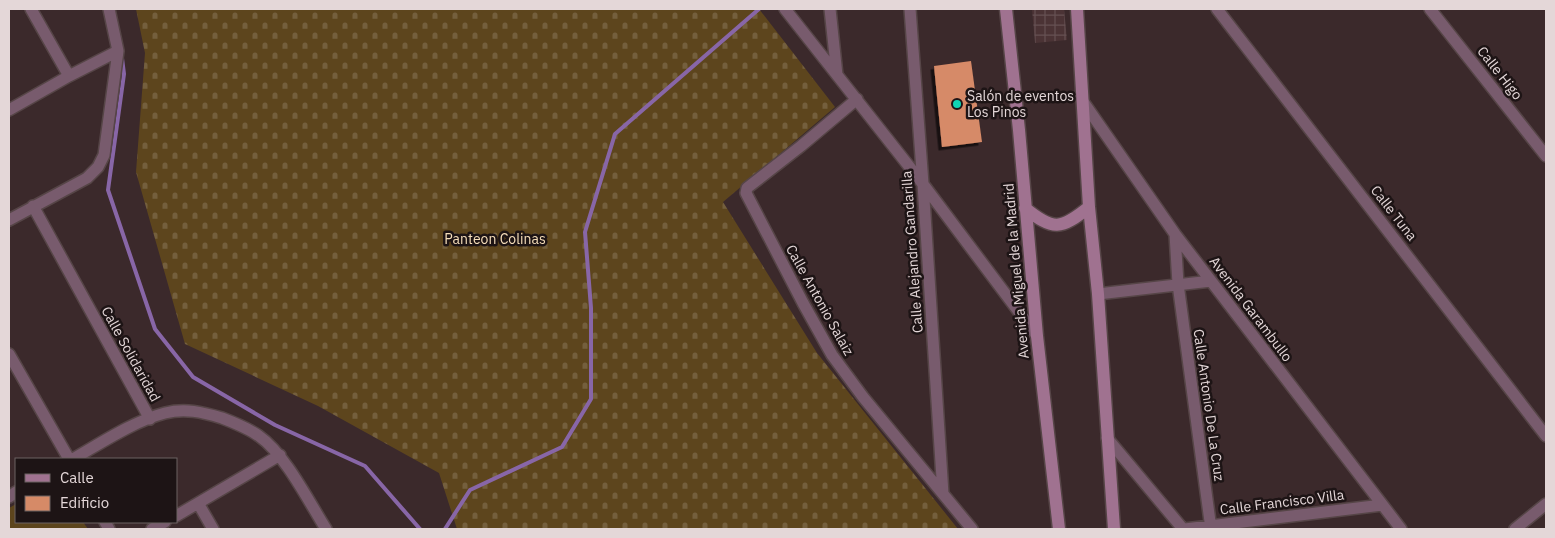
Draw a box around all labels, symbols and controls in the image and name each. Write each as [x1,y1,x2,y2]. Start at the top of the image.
street label: Calle Higo [1473,43,1527,104]
place label: Salón de eventos Los Pinos [967,87,1074,121]
marker: Salón de eventos Los Pinos [951,98,963,110]
street label: Calle Alejandro Gandarilla [897,170,927,334]
street label: Calle Tuna [1367,182,1422,245]
street label: Avenida Miguel de la Madrid [999,183,1033,359]
park label: Panteon Colinas [444,230,546,248]
street label: Calle Antonio Salaiz [782,241,858,359]
street label: Avenida Garambullo [1206,253,1296,365]
street label: Calle Solidaridad [97,303,165,405]
street label: Calle Antonio De La Cruz [1189,328,1229,483]
legend [15,458,178,523]
text: Calle [60,468,94,487]
street label: Calle Francisco Villa [1219,485,1346,519]
text: Edificio [60,493,109,512]

